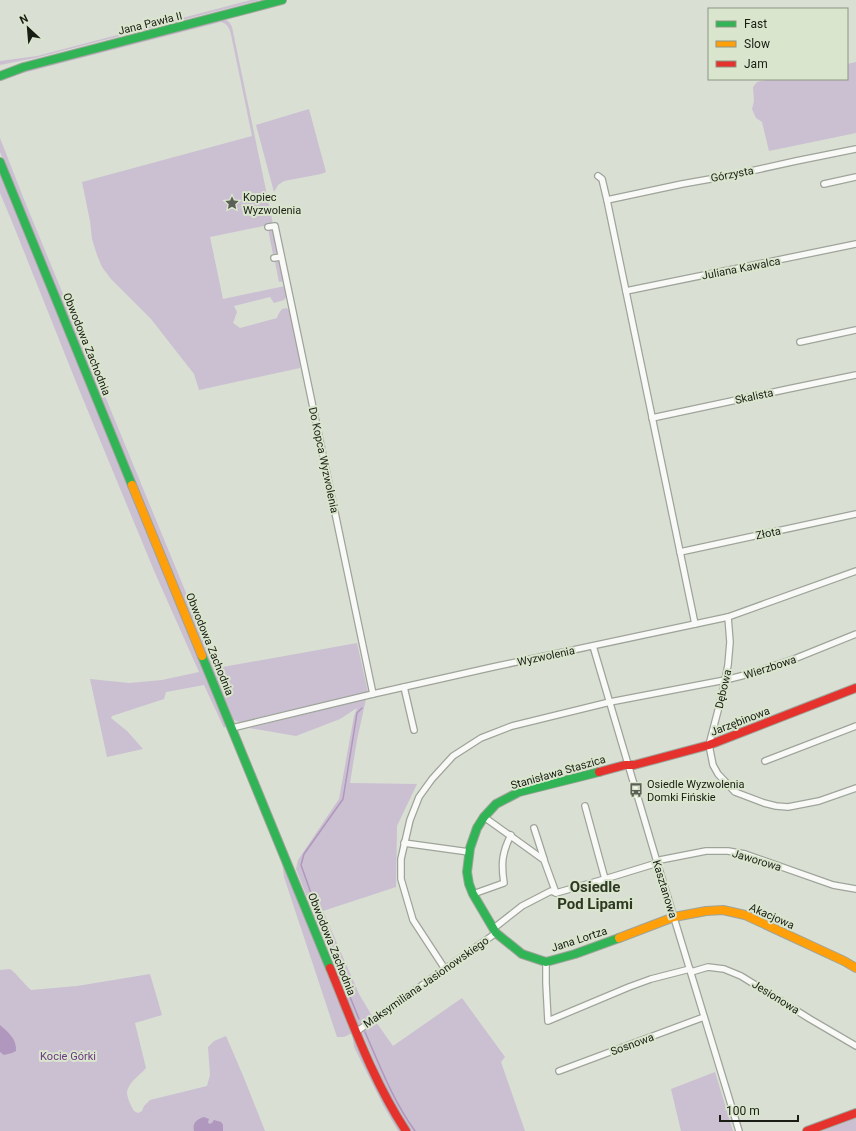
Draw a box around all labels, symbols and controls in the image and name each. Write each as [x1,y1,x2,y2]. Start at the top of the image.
north arrow [8,8,48,48]
legend [708,8,848,80]
street label: Jana Pawła II [117,9,184,38]
text: N [17,12,30,27]
text: Fast [744,17,767,31]
text: Slow [744,37,770,51]
text: Jam [744,57,768,71]
street label: Górzysta [710,164,755,185]
place label: Kopiec Wyzwolenia [243,191,301,217]
place icon: Kopiec Wyzwolenia [224,195,240,211]
street label: Juliana Kawalca [701,254,782,282]
street label: Obwodowa Zachodnia [60,291,113,397]
street label: Skalista [734,386,774,407]
street label: Do Kopca Wyzwolenia [306,406,341,514]
street label: Złota [754,524,782,542]
street label: Obwodowa Zachodnia [183,591,236,697]
street label: Wyzwolenia [516,644,576,669]
street label: Wierzbowa [742,653,798,682]
street label: Dębowa [713,668,734,710]
street label: Jarzębinowa [709,704,772,739]
street label: Stanisława Staszica [509,753,607,792]
place label: Osiedle Wyzwolenia Domki Fińskie [647,778,744,804]
bus stop icon: Osiedle Wyzwolenia Domki Fińskie [628,782,644,798]
street label: Jaworowa [731,847,783,874]
street label: Kasztanowa [650,858,680,920]
district label: Osiedle Pod Lipami [557,878,633,913]
street label: Obwodowa Zachodnia [305,891,358,997]
street label: Akacjowa [747,901,796,932]
street label: Jana Lortza [550,924,609,955]
street label: Maksymiliana Jasionowskiego [361,934,491,1031]
street label: Jesionowa [750,978,802,1017]
street label: Sosnowa [609,1031,656,1058]
park label: Kocie Górki [40,1050,96,1063]
scale bar [720,1097,798,1123]
text: 100 m [726,1104,760,1118]

